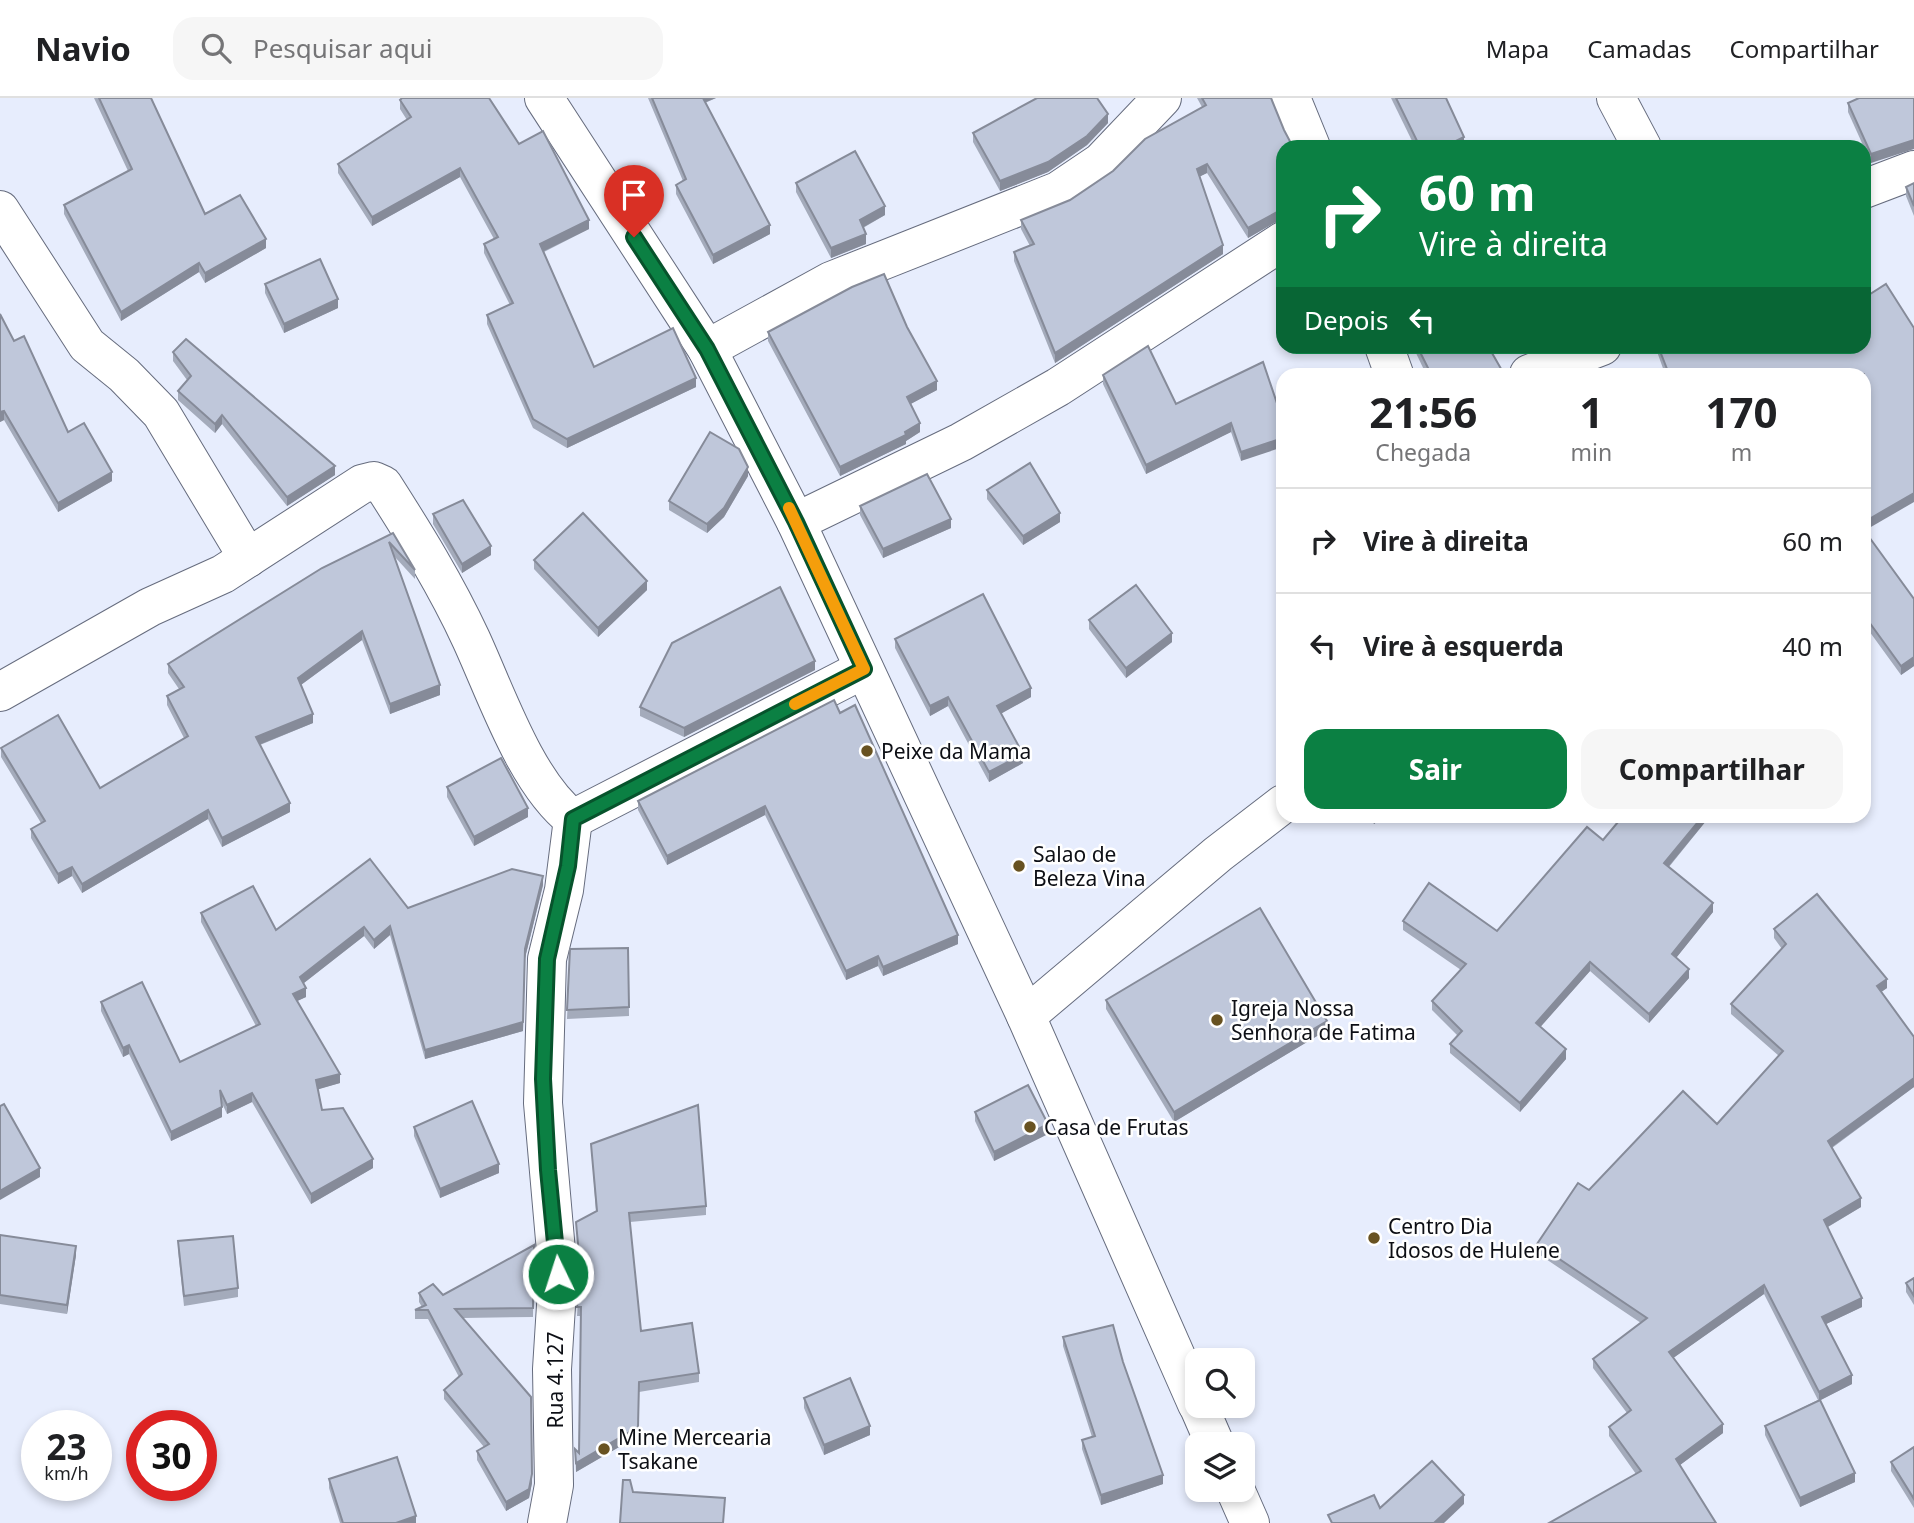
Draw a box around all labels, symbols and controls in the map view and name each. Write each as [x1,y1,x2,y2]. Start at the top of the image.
search box [173,17,663,80]
text: Navio [35,26,131,71]
icon: search [197,29,235,67]
text: Pesquisar aqui [253,30,432,66]
text: Mapa [1486,32,1549,65]
text: Camadas [1587,32,1691,65]
text: Compartilhar [1729,32,1879,65]
text: 60 m [1419,159,1536,225]
pin [604,165,664,237]
icon: right [1304,168,1395,259]
icon: arrive [615,176,653,214]
text: Vire à direita [1419,222,1608,265]
icon: left [1403,301,1441,339]
text: Depois [1304,302,1389,338]
text: 21:56 [1369,383,1477,440]
text: 1 [1579,383,1603,440]
text: 170 [1706,383,1778,440]
text: Chegada [1375,436,1471,468]
text: min [1571,436,1612,468]
text: m [1731,436,1752,468]
icon: right [1304,522,1342,560]
text: Vire à direita [1363,523,1529,559]
text: 60 m [1782,523,1843,559]
icon: left [1304,627,1342,665]
text: Vire à esquerda [1363,628,1564,664]
text: 40 m [1782,628,1843,664]
button: Sair [1304,729,1567,809]
button: Compartilhar [1581,729,1843,809]
place label: Peixe da Mama [881,737,1031,765]
marker: Peixe da Mama [859,743,875,759]
place label: Salao de Beleza Vina [1033,840,1145,892]
marker: Salao de Beleza Vina [1011,858,1027,874]
place label: Igreja Nossa Senhora de Fatima [1231,994,1416,1046]
marker: Igreja Nossa Senhora de Fatima [1209,1012,1225,1028]
place label: Casa de Frutas [1044,1113,1189,1141]
marker: Casa de Frutas [1022,1119,1038,1135]
place label: Centro Dia Idosos de Hulene [1388,1212,1560,1264]
marker: Centro Dia Idosos de Hulene [1366,1230,1382,1246]
position arrow [521,1237,595,1311]
street label: Rua 4.127 [541,1332,569,1428]
map controls [1185,1348,1255,1502]
button: search [1185,1348,1255,1418]
speed limit sign: 30 [126,1410,217,1501]
text: 23 [46,1423,87,1470]
place label: Mine Mercearia Tsakane [618,1423,771,1475]
button: layers [1185,1432,1255,1502]
marker: Mine Mercearia Tsakane [596,1441,612,1457]
text: km/h [44,1461,89,1485]

